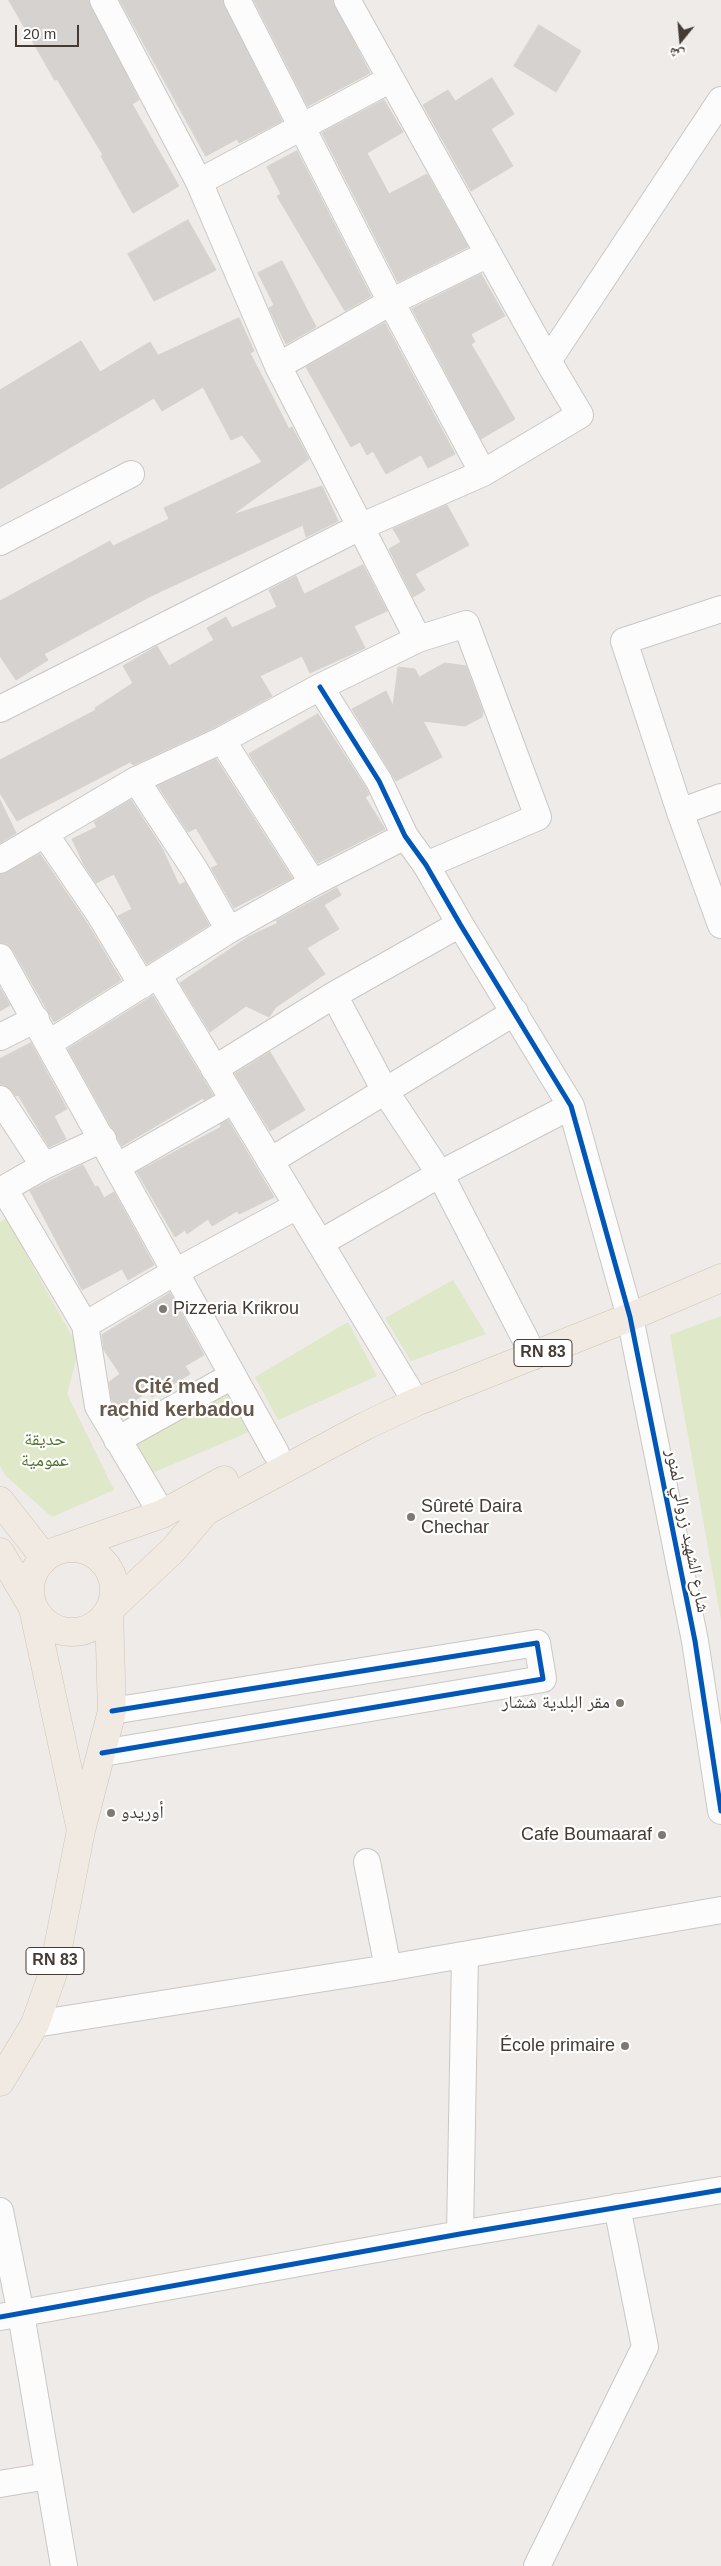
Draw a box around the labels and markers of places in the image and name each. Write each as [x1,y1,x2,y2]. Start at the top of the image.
place label: Pizzeria Krikrou [173,1298,299,1320]
marker: Pizzeria Krikrou [157,1303,169,1315]
place label: Sûreté Daira Chechar [421,1496,522,1538]
marker: Sûreté Daira Chechar [405,1511,417,1523]
place label: مقر البلدية ششار [502,1692,610,1714]
marker: مقر البلدية ششار [614,1697,626,1709]
place label: أوريدو [121,1802,164,1824]
marker: أوريدو [105,1807,117,1819]
place label: Cafe Boumaaraf [521,1824,652,1846]
marker: Cafe Boumaaraf [656,1829,668,1841]
place label: École primaire [500,2035,615,2057]
marker: École primaire [619,2040,631,2052]

